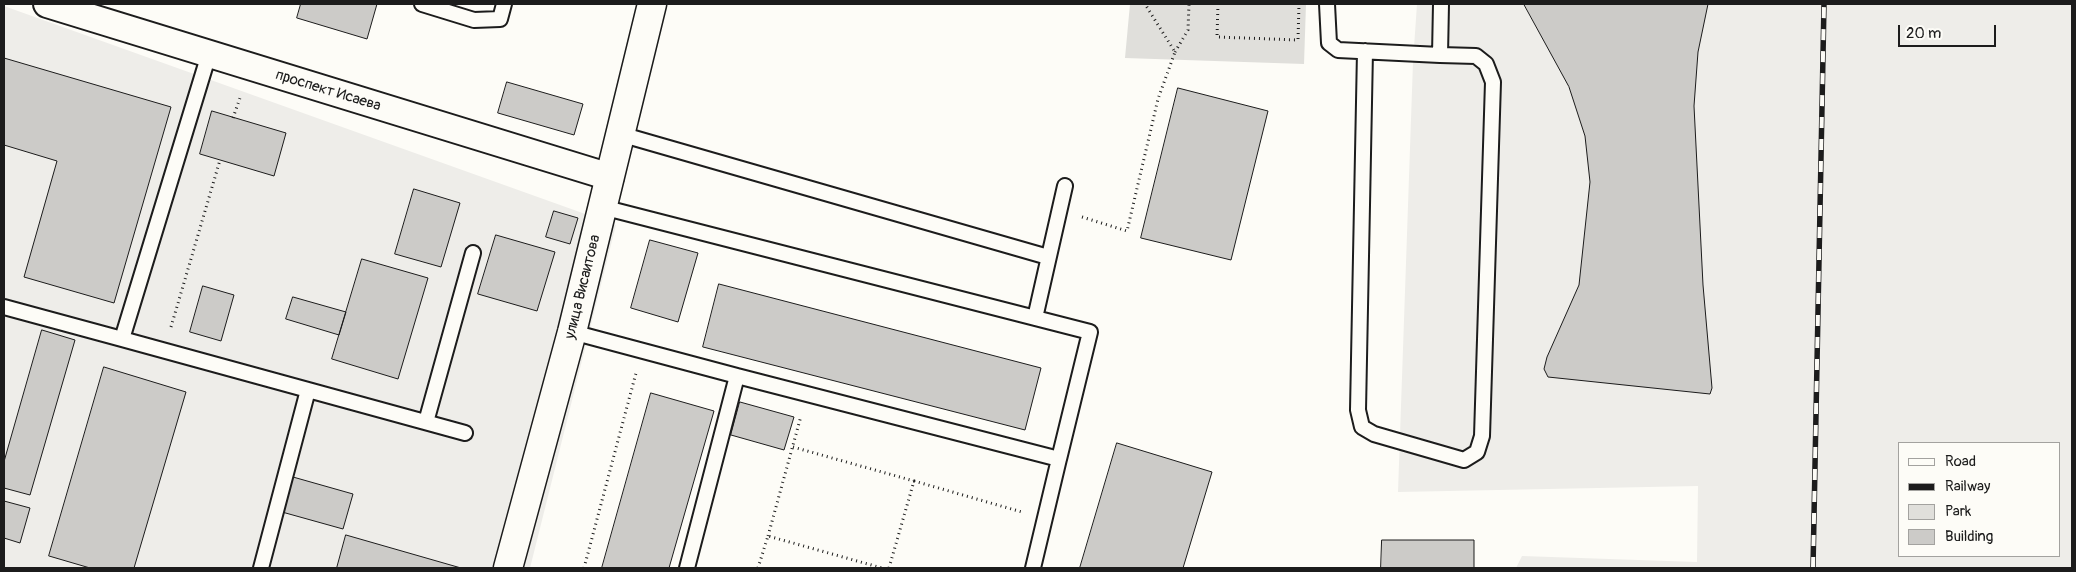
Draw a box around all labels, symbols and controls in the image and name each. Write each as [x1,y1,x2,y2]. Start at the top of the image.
scale bar [1901,15,1998,47]
text: 20 m [1906,24,1941,43]
street label: проспект Исаева [273,66,383,116]
street label: улица Висаитова [561,233,605,341]
legend [1898,442,2061,557]
text: Road [1945,452,1976,471]
text: Railway [1945,477,1990,496]
text: Park [1945,502,1971,521]
text: Building [1945,527,1993,546]

